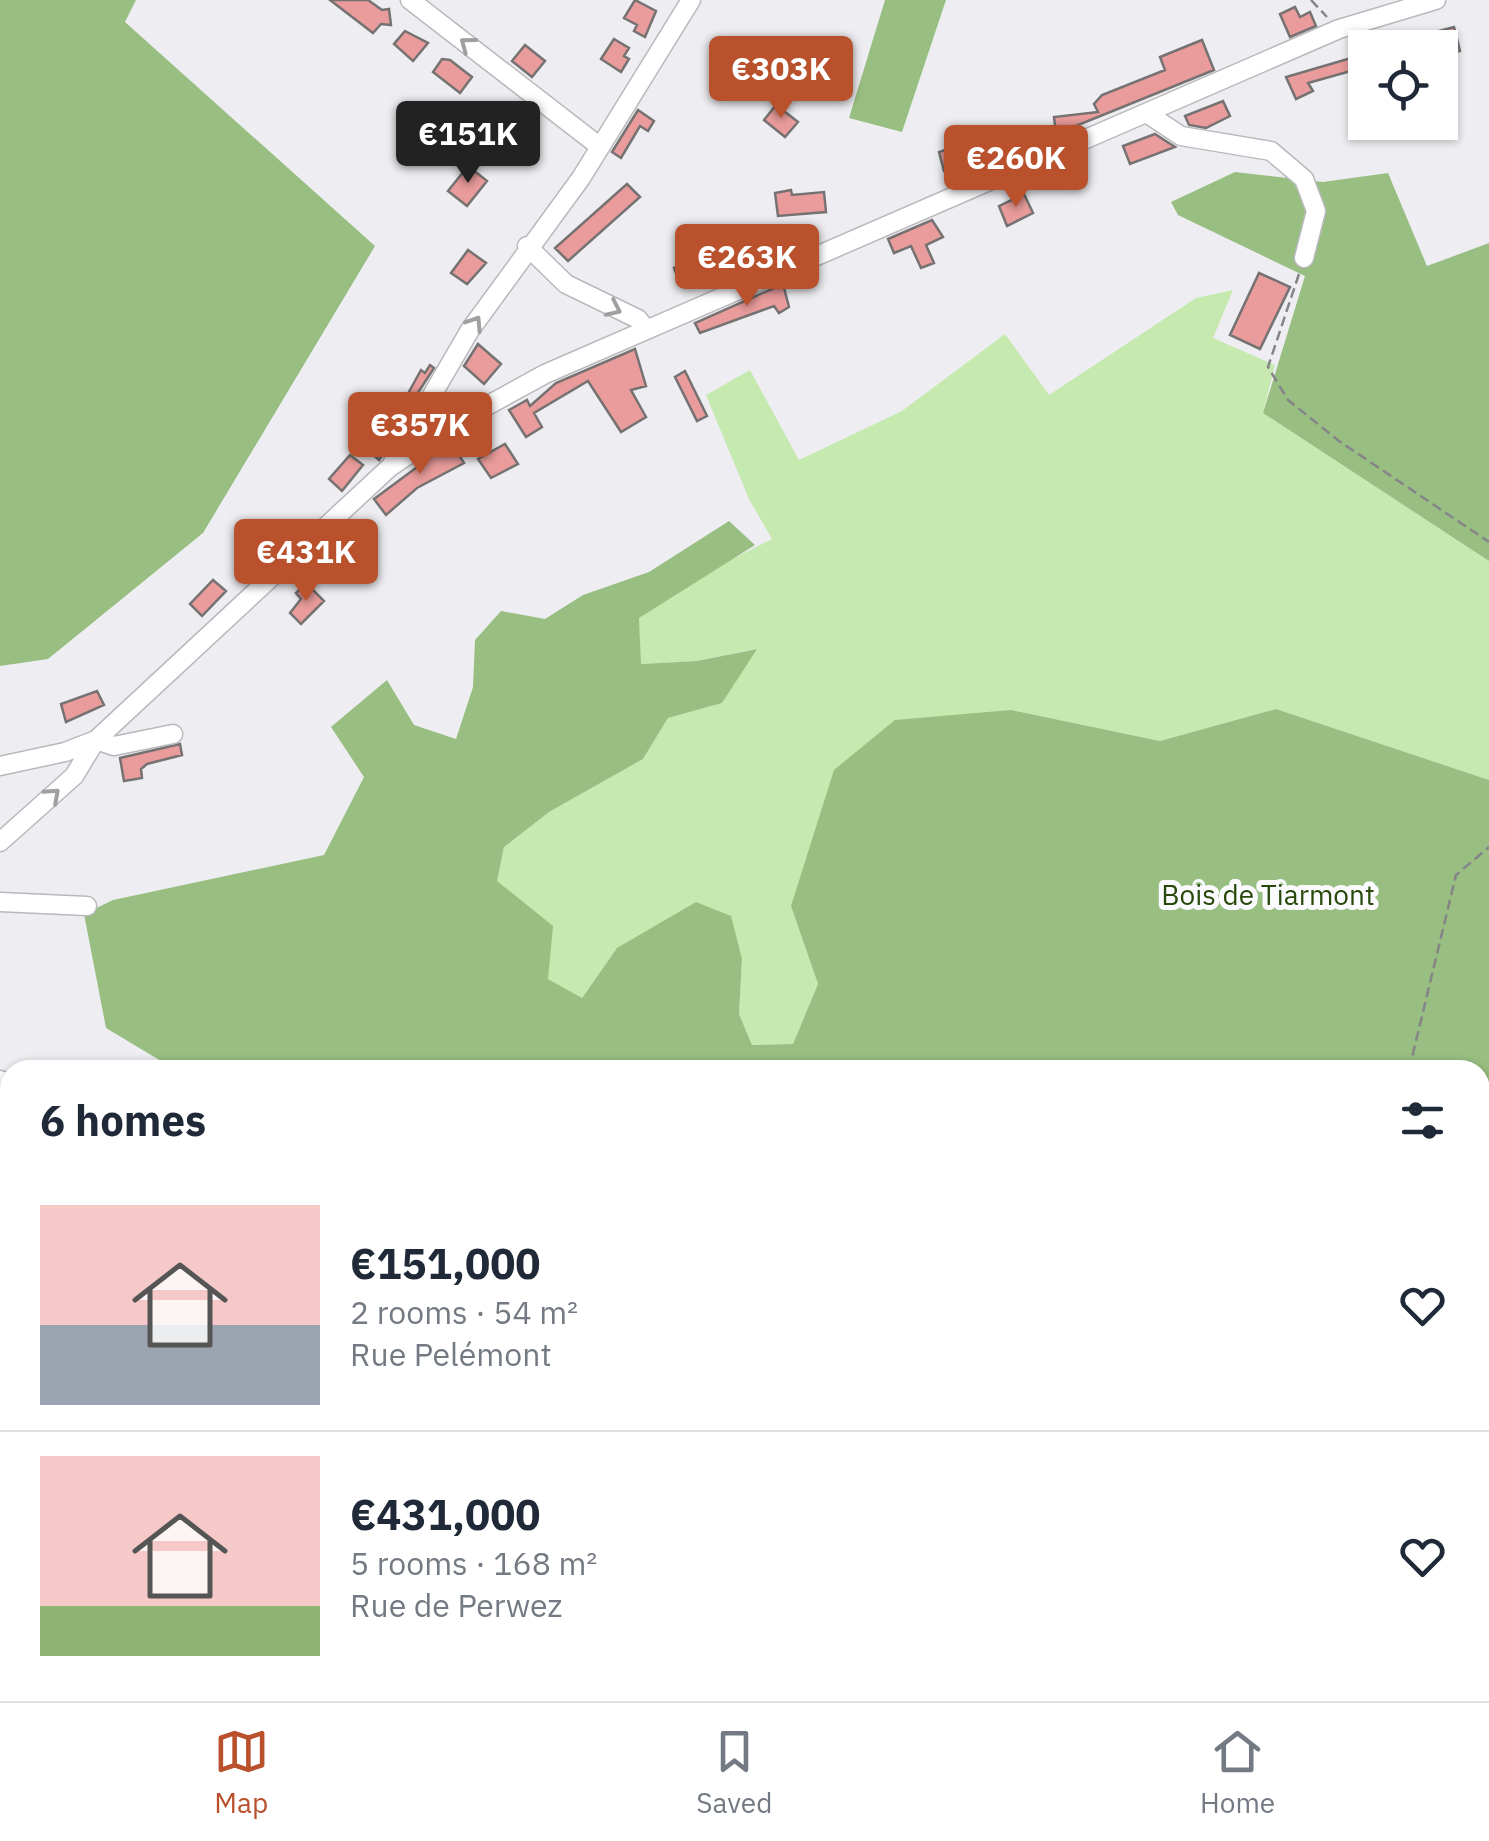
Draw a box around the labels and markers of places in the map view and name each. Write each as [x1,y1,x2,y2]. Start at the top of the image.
pin: €303K [711,36,851,121]
pin: €151K [398,101,538,186]
pin: €260K [946,125,1086,210]
pin: €263K [677,224,817,309]
pin: €357K [350,392,490,477]
pin: €431K [236,519,376,604]

